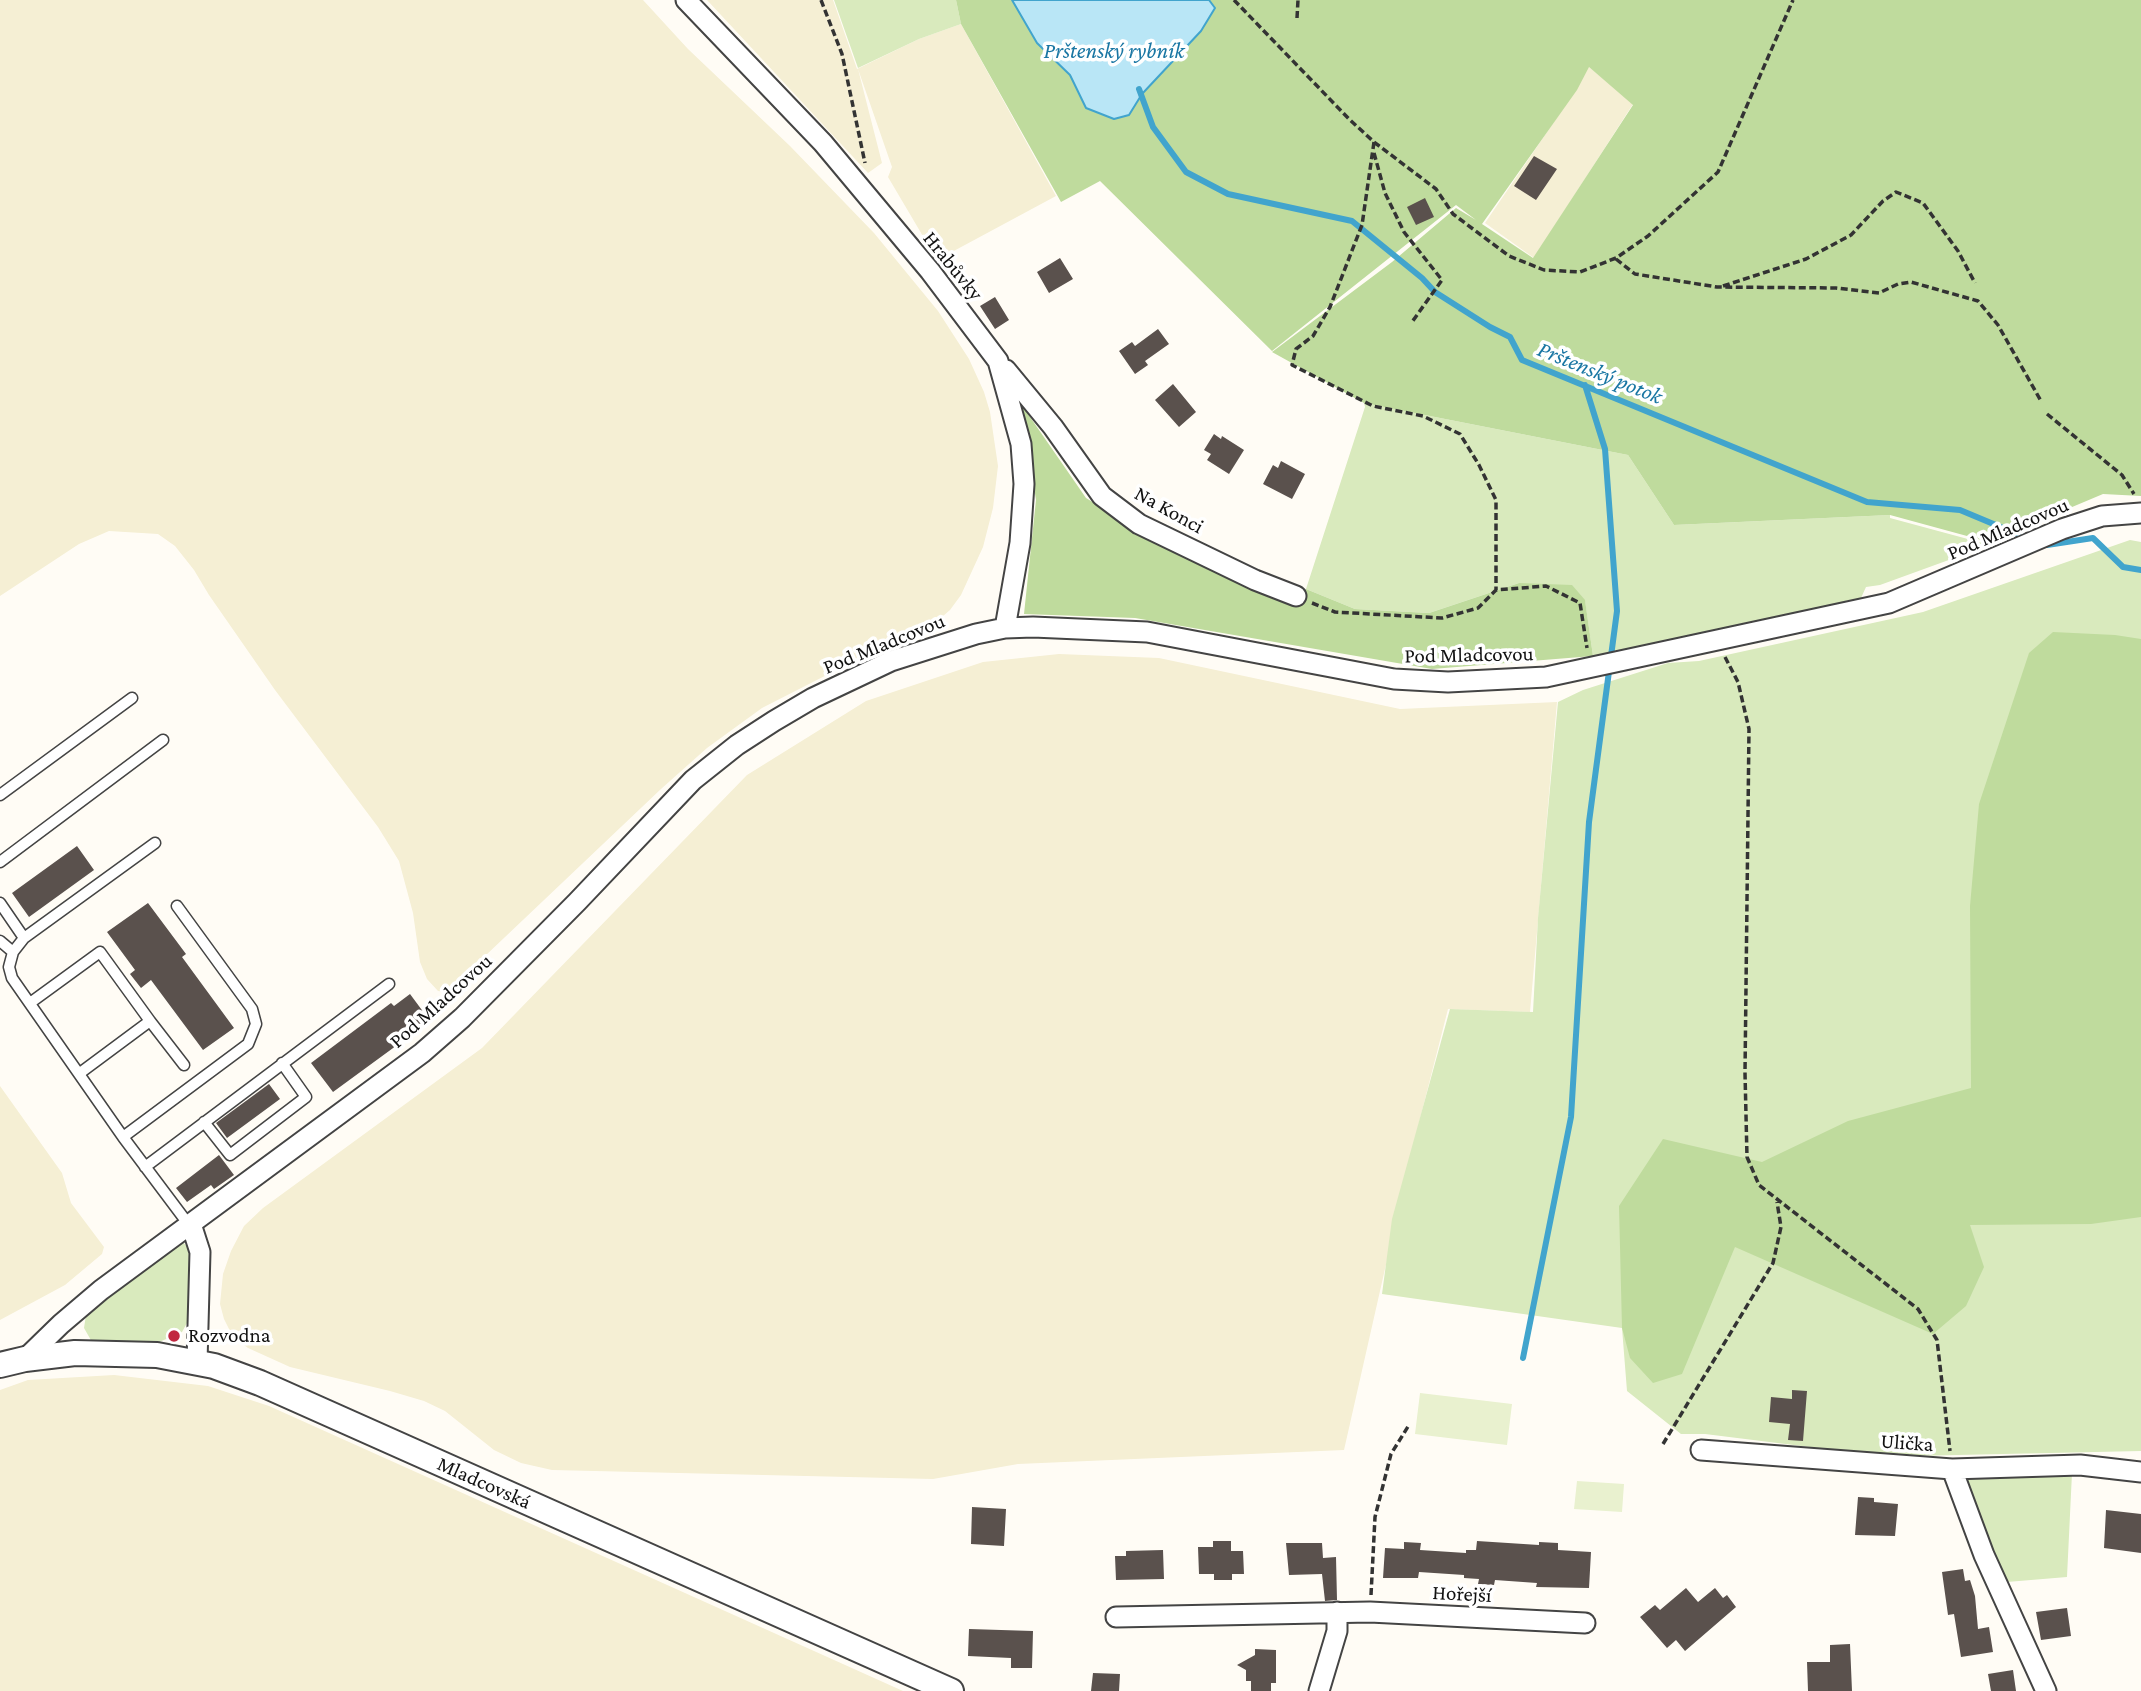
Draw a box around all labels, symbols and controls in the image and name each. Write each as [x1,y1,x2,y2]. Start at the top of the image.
water label: Prštenský rybník [1044,37,1184,65]
street label: Hrabůvky [918,226,988,306]
water label: Prštenský potok [1534,335,1666,411]
street label: Na Konci [1130,481,1208,539]
street label: Pod Mladcovou [1944,492,2072,566]
street label: Pod Mladcovou [819,608,949,680]
street label: Pod Mladcovou [1404,641,1534,669]
street label: Pod Mladcovou [385,948,497,1054]
place label: Rozvodna [188,1323,271,1349]
marker: Rozvodna [166,1328,182,1344]
street label: Ulička [1880,1429,1934,1457]
street label: Mladcovská [433,1451,535,1515]
street label: Hořejší [1432,1580,1492,1608]

